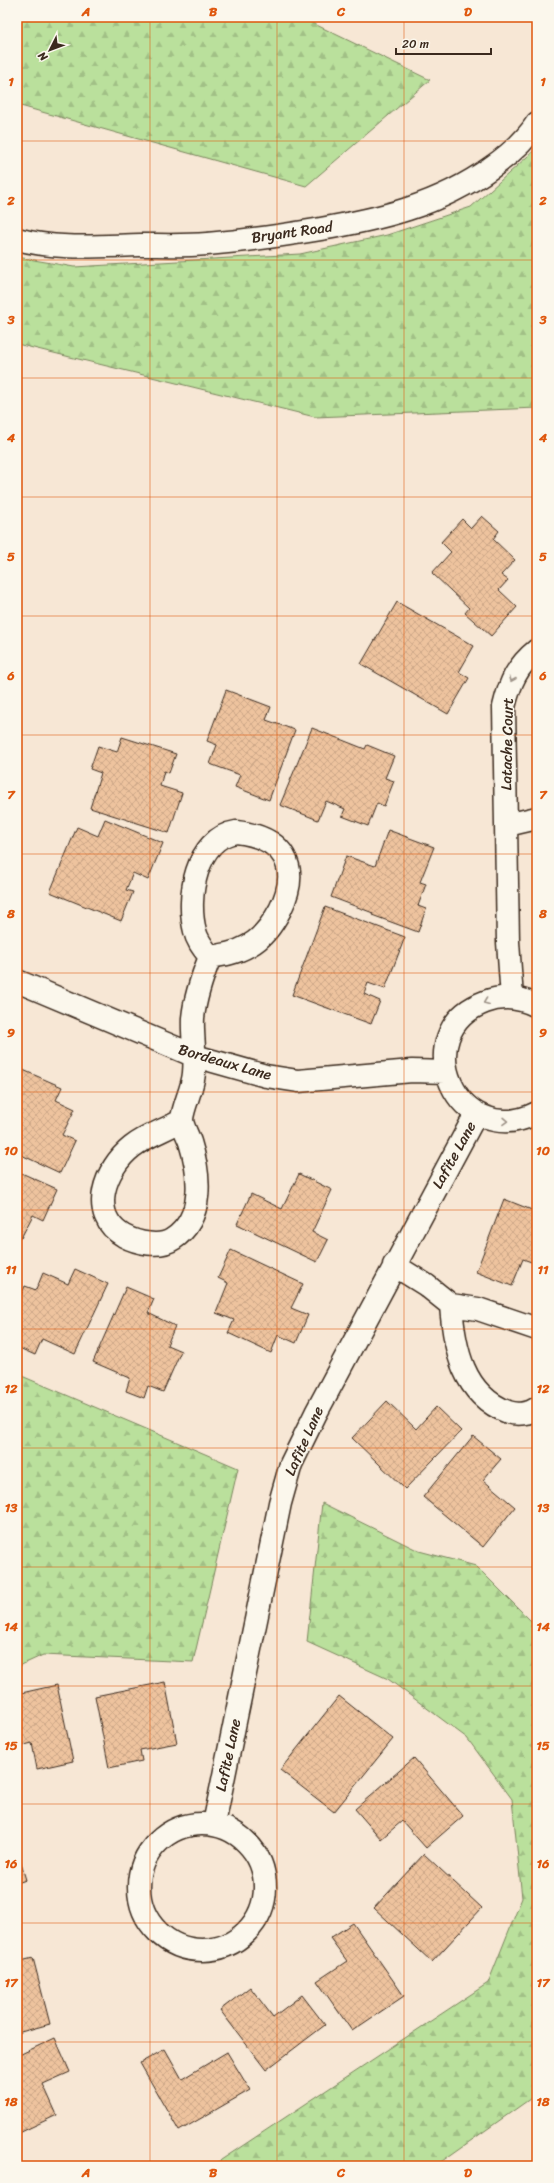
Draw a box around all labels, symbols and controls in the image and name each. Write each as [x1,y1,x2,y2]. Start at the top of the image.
text: A [81,0,90,23]
text: B [209,0,218,23]
text: C [336,0,346,23]
text: D [464,0,472,23]
north arrow [30,30,70,70]
scale bar [396,30,491,56]
text: 20 m [402,33,429,55]
text: N [33,47,53,66]
text: 1 [8,70,14,93]
text: 1 [540,70,546,93]
text: 2 [6,189,15,212]
text: 2 [538,189,547,212]
street label: Bryant Road [250,213,335,251]
text: 3 [6,308,15,331]
text: 3 [538,308,547,331]
text: 4 [6,426,16,449]
text: 4 [538,426,548,449]
text: 5 [7,545,15,568]
text: 5 [539,545,547,568]
text: 6 [6,664,15,687]
text: 6 [538,664,547,687]
one-way arrow [509,675,517,683]
street label: Latache Court [493,697,521,791]
text: 7 [7,783,16,806]
text: 7 [539,783,548,806]
text: 8 [6,902,15,925]
text: 8 [538,902,547,925]
one-way arrow [483,997,490,1005]
text: 9 [7,1021,15,1044]
text: 9 [539,1021,547,1044]
street label: Bordeaux Lane [175,1036,275,1088]
street label: Lafite Lane [425,1116,483,1194]
one-way arrow [502,1116,508,1125]
text: 10 [4,1139,18,1162]
text: 10 [536,1139,550,1162]
text: 11 [5,1258,17,1281]
text: 11 [537,1258,549,1281]
text: 12 [4,1377,18,1400]
text: 12 [536,1377,550,1400]
street label: Lafite Lane [277,1402,331,1480]
text: 13 [5,1496,18,1519]
text: 13 [537,1496,550,1519]
text: 14 [4,1615,19,1638]
text: 14 [536,1615,551,1638]
street label: Lafite Lane [208,1716,248,1794]
text: 15 [4,1734,18,1757]
text: 15 [536,1734,550,1757]
text: 16 [5,1852,18,1875]
text: 16 [537,1852,550,1875]
text: 17 [4,1971,19,1994]
text: 17 [536,1971,551,1994]
text: 18 [4,2090,18,2113]
text: 18 [536,2090,550,2113]
text: A [81,2161,90,2183]
text: B [209,2161,218,2183]
text: C [336,2161,346,2183]
text: D [464,2161,472,2183]

